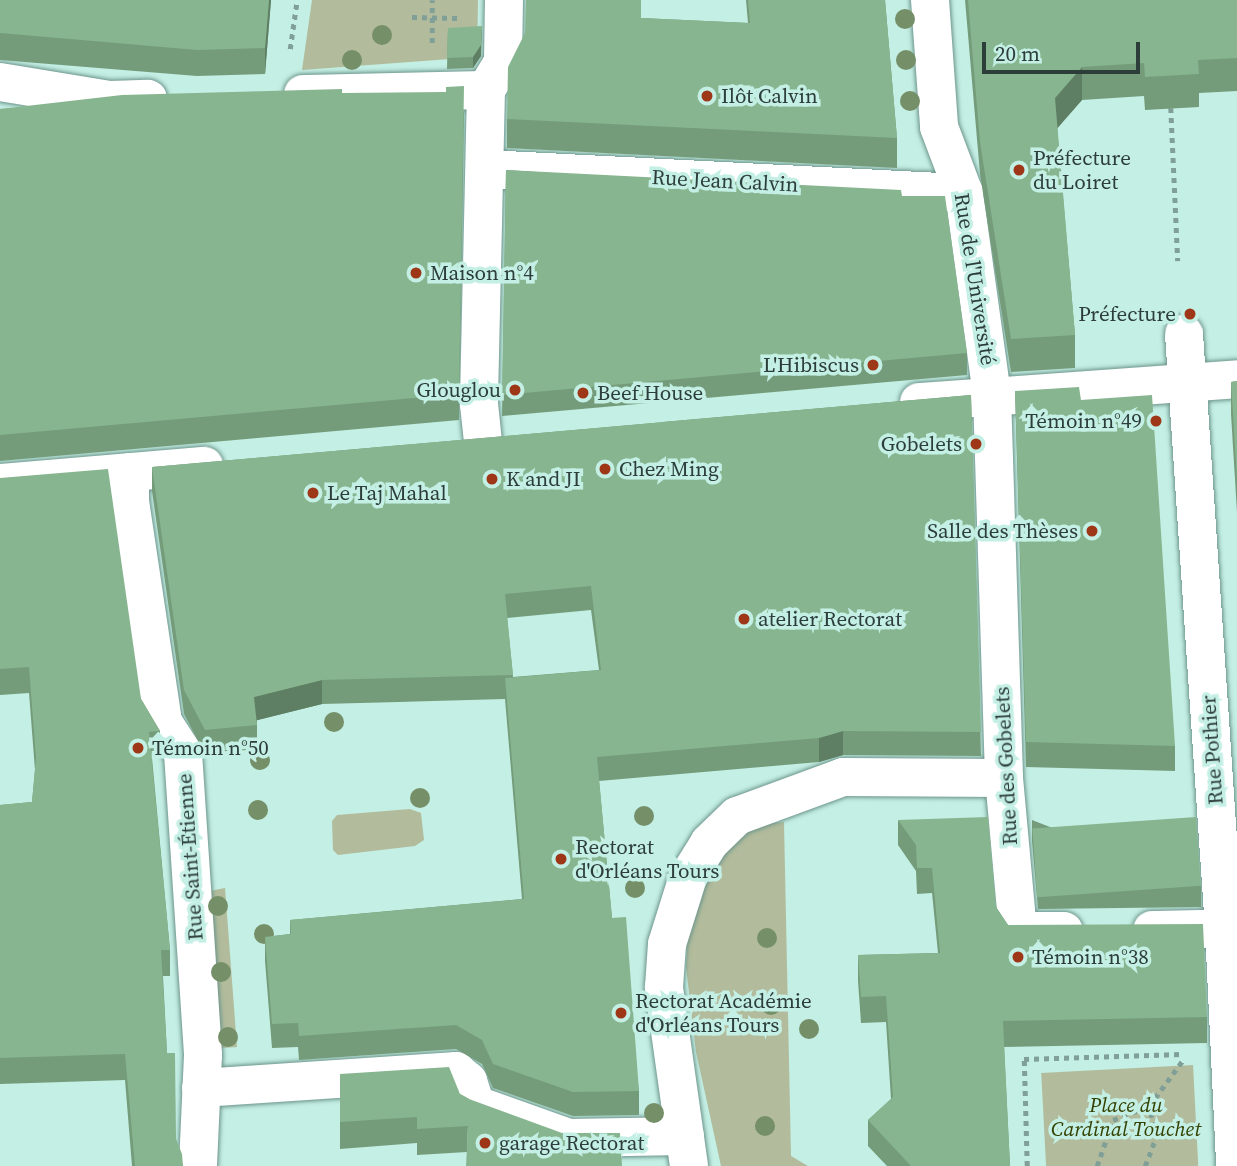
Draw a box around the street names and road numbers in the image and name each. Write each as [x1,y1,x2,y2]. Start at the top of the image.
street label: Rue Jean Calvin [651,165,799,197]
street label: Rue de l'Université [949,191,1001,367]
street label: Rue des Gobelets [989,686,1023,846]
street label: Rue Pothier [1196,694,1228,806]
street label: Rue Saint-Étienne [172,773,208,941]

